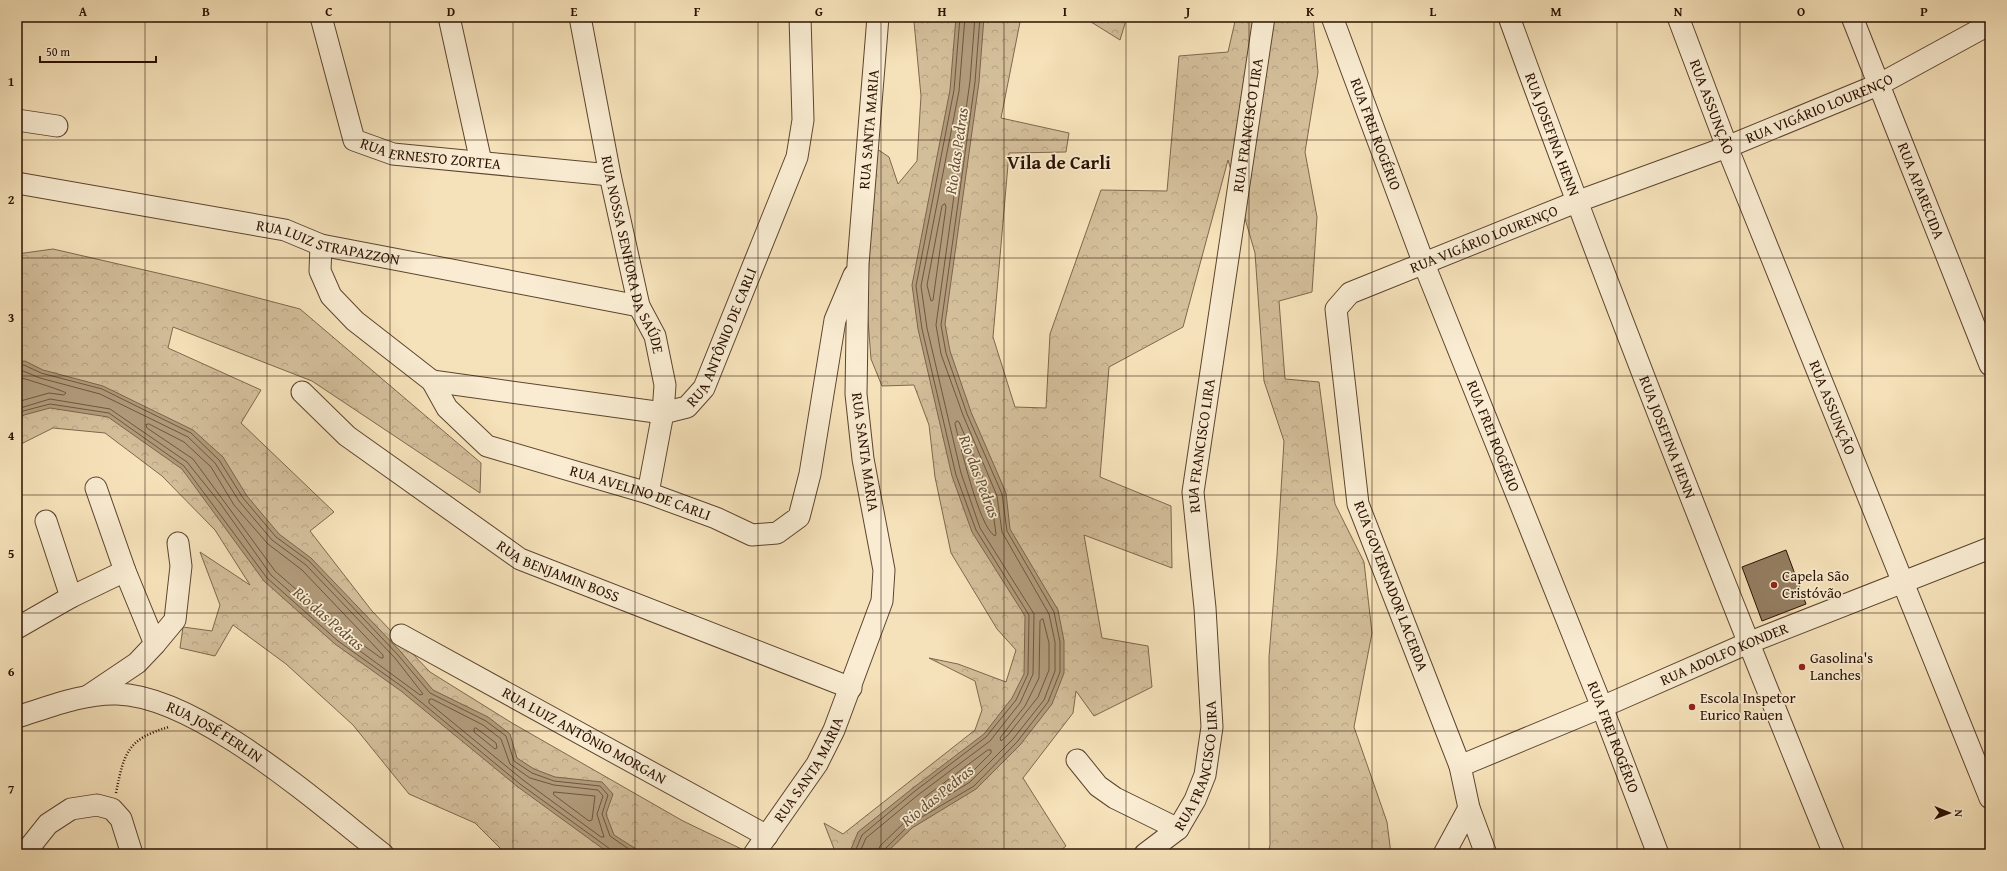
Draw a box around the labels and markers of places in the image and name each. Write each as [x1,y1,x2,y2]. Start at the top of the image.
place label: Capela São Cristóvão [1782,565,1849,603]
marker: Capela São Cristóvão [1769,580,1779,590]
place label: Gasolina's Lanches [1810,647,1873,685]
marker: Gasolina's Lanches [1797,662,1807,672]
place label: Escola Inspetor Eurico Rauen [1700,687,1796,725]
marker: Escola Inspetor Eurico Rauen [1687,702,1697,712]

